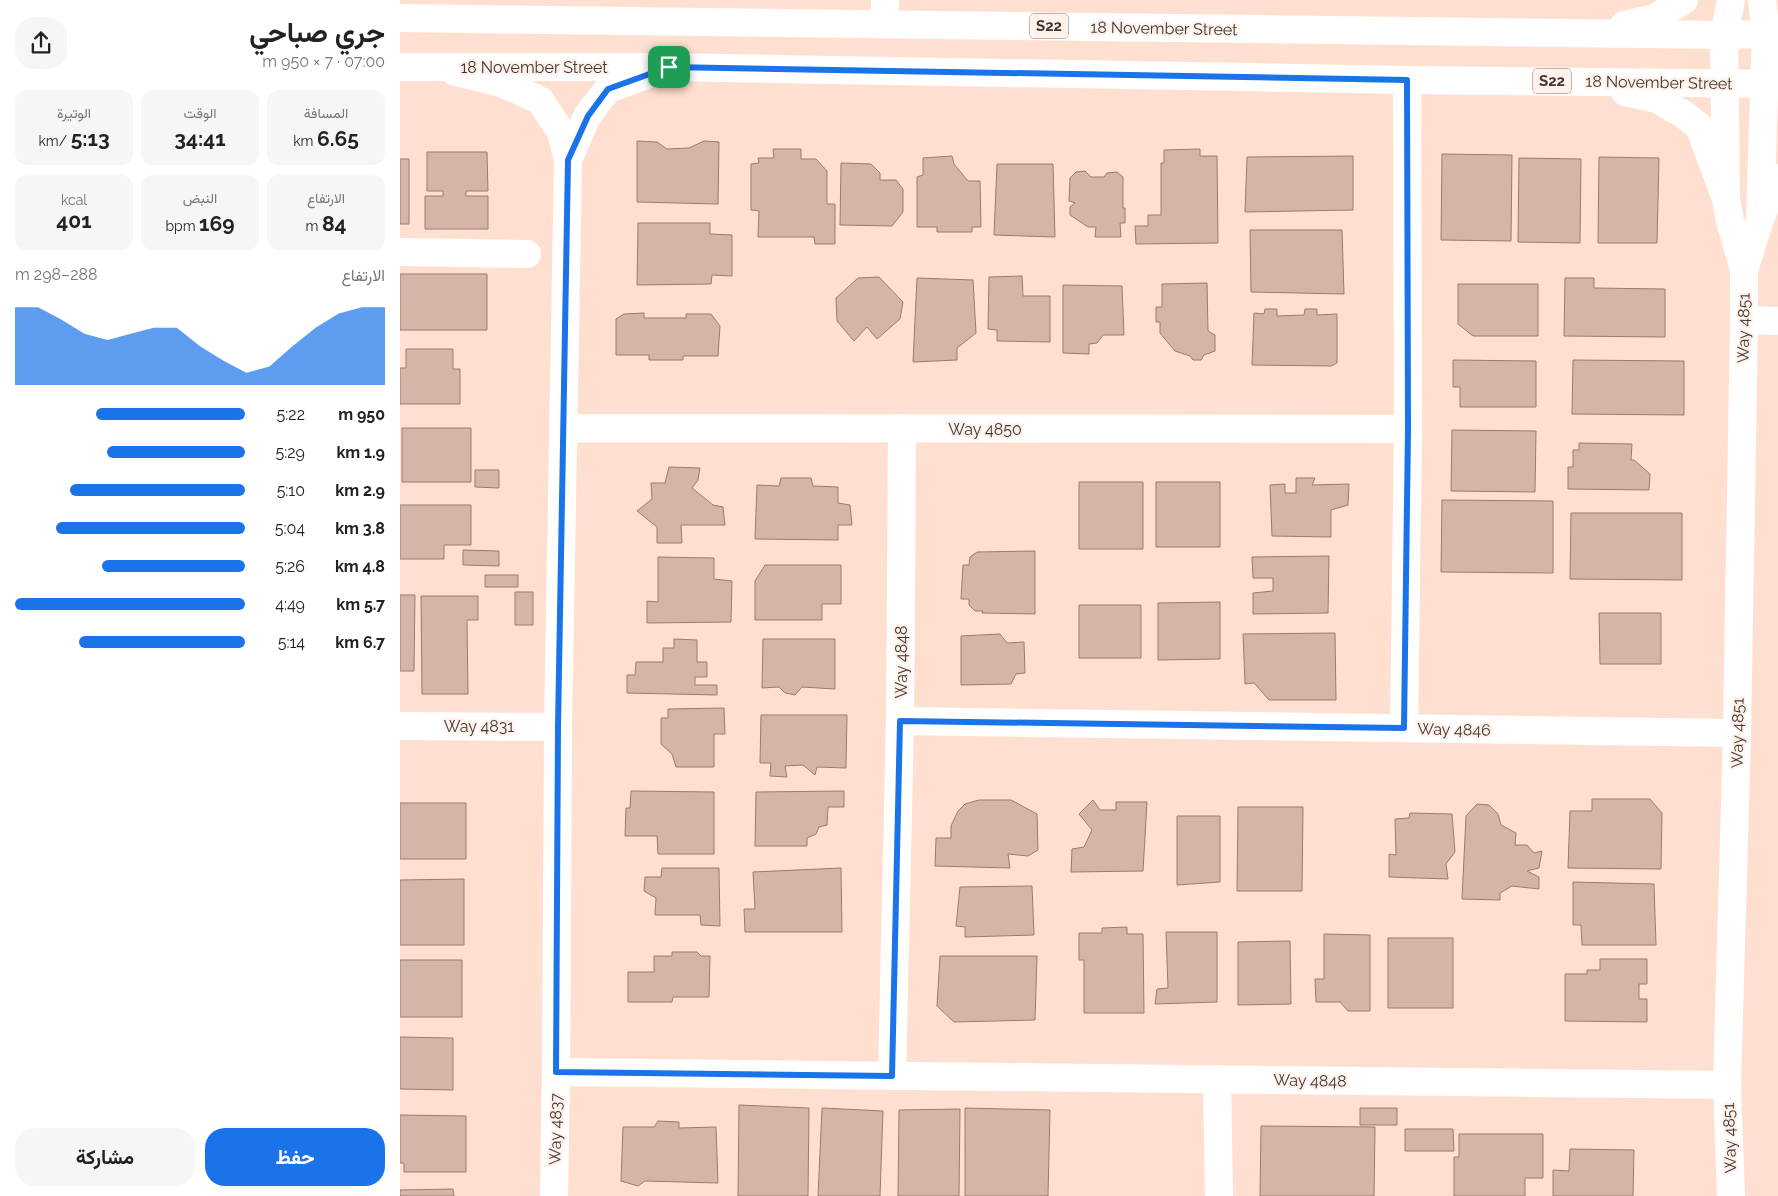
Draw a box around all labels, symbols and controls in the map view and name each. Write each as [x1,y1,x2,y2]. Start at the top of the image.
road number: S22 [1030,14,1068,38]
text: جري صباحي [249,16,385,49]
button: share [15,17,67,69]
street label: 18 November Street [1090,18,1238,39]
pin [648,46,690,88]
text: 07:00 · 7 × 950 m [262,52,385,71]
icon: arrive [655,53,683,81]
street label: 18 November Street [460,58,608,77]
road number: S22 [1533,68,1571,94]
street label: 18 November Street [1585,72,1733,93]
text: الوتيرة [57,105,91,121]
text: الوقت [184,105,216,121]
text: المسافة [304,105,348,121]
text: 5:13 [71,126,110,151]
text: 34:41 [174,126,226,151]
text: 6.65 [317,126,359,151]
text: /km [38,133,71,149]
text: km [293,133,317,149]
text: النبض [183,190,217,206]
text: الارتفاع [307,190,345,206]
text: kcal [61,192,87,208]
text: 401 [56,208,92,233]
text: 169 [199,211,235,236]
text: 84 [322,211,347,236]
text: bpm [165,218,199,234]
text: m [305,218,322,234]
text: 288–298 m [15,265,97,284]
text: الارتفاع [342,266,385,285]
street label: Way 4851 [1733,292,1754,363]
text: 5:22 [277,405,305,424]
text: 950 m [338,405,385,424]
street label: Way 4850 [948,420,1022,439]
text: 5:29 [276,443,305,462]
text: 1.9 km [336,443,385,462]
text: 5:10 [277,481,305,500]
text: 2.9 km [335,481,385,500]
text: 5:04 [275,519,305,538]
text: 3.8 km [335,519,385,538]
text: 5:26 [275,557,305,576]
text: 4.8 km [335,557,385,576]
text: 4:49 [275,595,305,614]
text: 5.7 km [336,595,385,614]
street label: Way 4848 [892,625,911,699]
text: 5:14 [278,633,305,652]
text: 6.7 km [335,633,385,652]
street label: Way 4851 [1727,697,1748,768]
street label: Way 4831 [444,717,514,736]
street label: Way 4846 [1417,719,1491,740]
street label: Way 4848 [1273,1070,1347,1091]
street label: Way 4837 [545,1092,566,1165]
street label: Way 4851 [1719,1102,1740,1174]
button: مشاركة [15,1128,195,1186]
button: حفظ [205,1128,385,1186]

